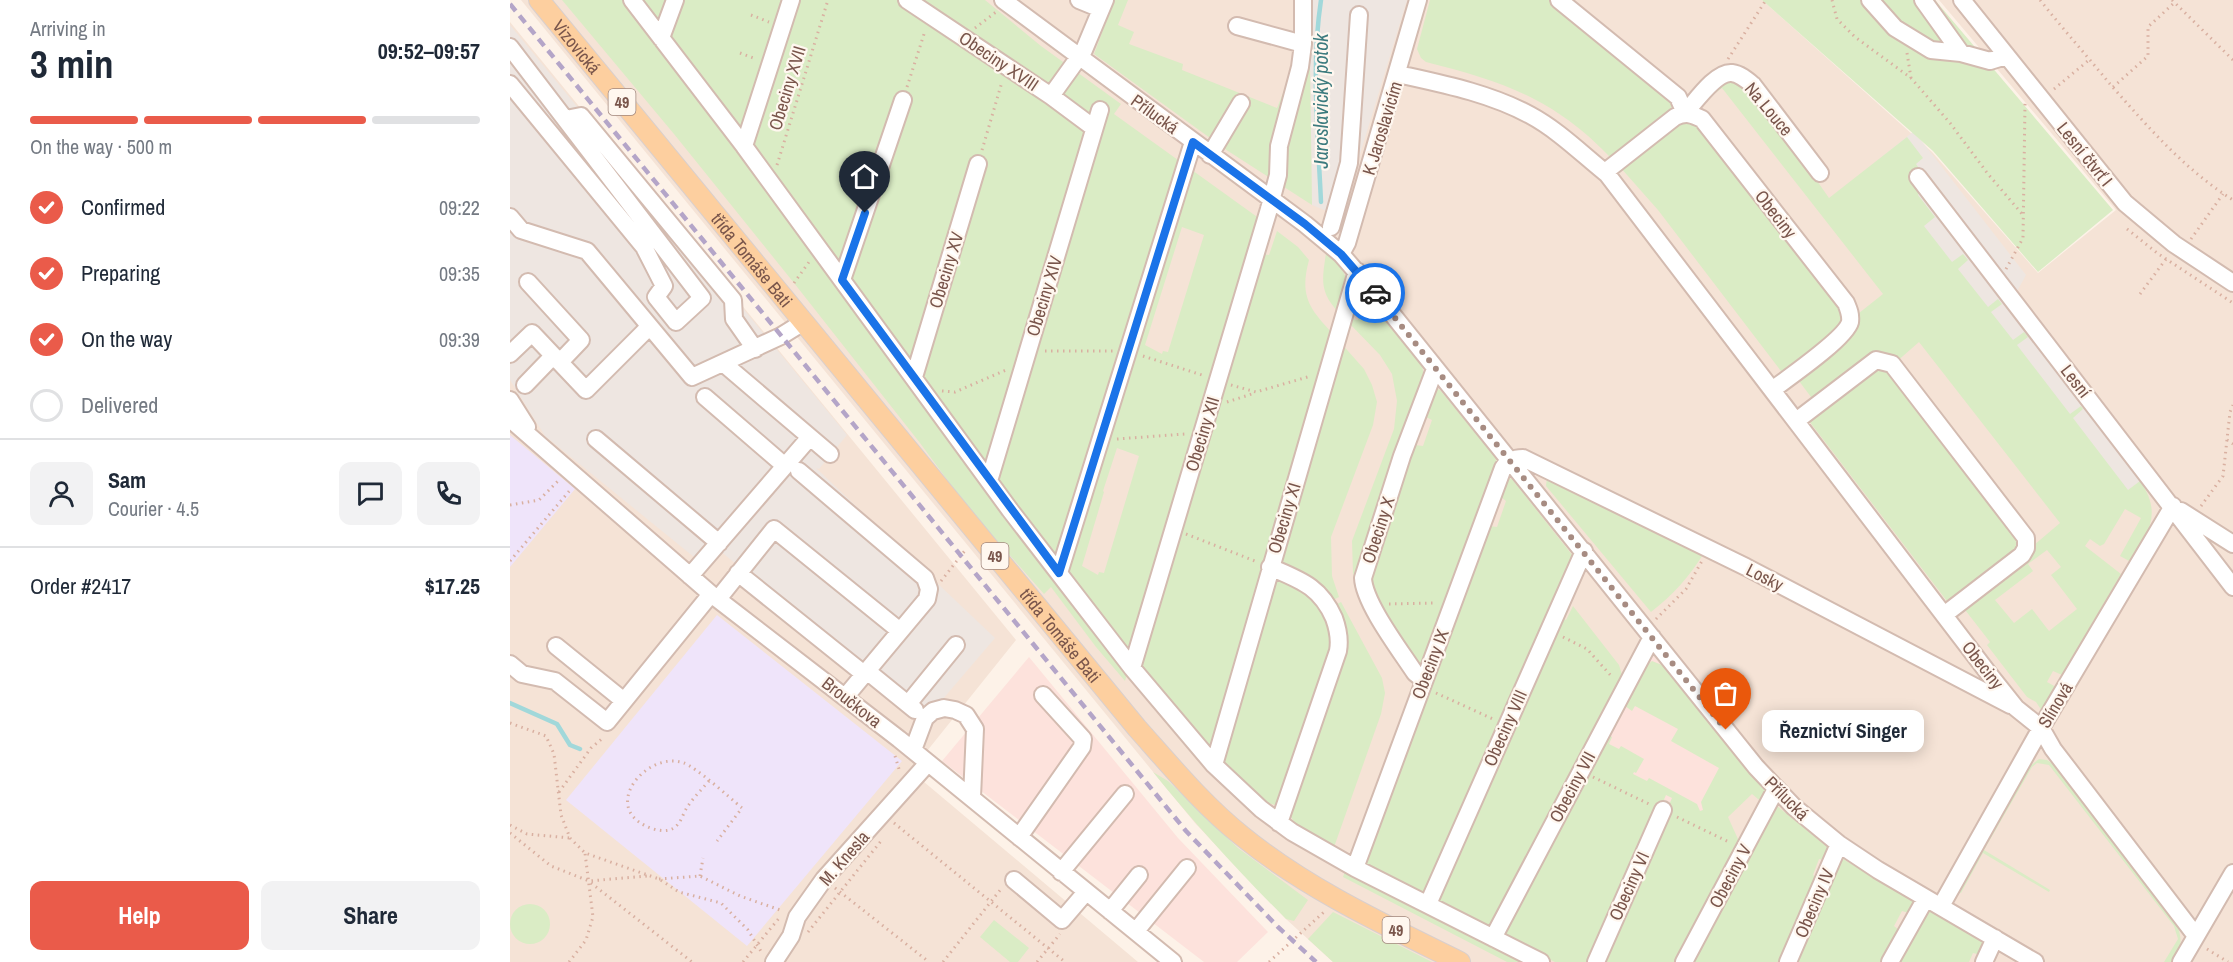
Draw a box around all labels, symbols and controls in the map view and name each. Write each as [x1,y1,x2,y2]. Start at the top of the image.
street label: Vizovická [547,14,607,79]
text: Arriving in [30,15,106,42]
street label: Obeciny XVIII [954,25,1044,97]
water label: Jaroslavický potok [1307,33,1334,169]
text: 09:52–09:57 [378,36,480,66]
text: 3 min [30,38,114,90]
street label: Obeciny XVII [762,43,812,133]
street label: Na Louce [1739,77,1799,141]
street label: K Jaroslavicím [1356,78,1408,178]
street label: Přílucká [1126,88,1184,140]
road number: 49 [608,89,636,115]
street label: Lesní čtvrť I [2051,116,2119,192]
text: On the way · 500 m [30,133,172,160]
pin [839,151,890,213]
icon: home [848,160,881,193]
street label: Obeciny [1749,185,1803,244]
icon: check [30,191,63,224]
text: Confirmed [81,192,165,222]
text: 09:22 [439,194,480,221]
street label: třída Tomáše Bati [706,207,799,312]
street label: Obeciny XV [923,229,970,311]
street label: Obeciny XIV [1020,253,1068,339]
icon: check [30,257,63,290]
text: Preparing [81,258,160,288]
text: 09:35 [439,260,480,287]
courier [1345,263,1405,323]
icon: car [1359,277,1392,310]
icon: check [30,323,63,356]
text: On the way [81,324,172,354]
text: 09:39 [439,326,480,353]
street label: Lesní [2055,359,2098,404]
text: Delivered [81,390,158,420]
street label: Obeciny XII [1179,393,1225,475]
button: person [30,462,93,525]
button: chat [339,462,402,525]
button: phone [417,462,480,525]
text: Sam [108,465,146,495]
street label: Obeciny XI [1261,479,1307,557]
street label: Obeciny X [1355,493,1401,567]
text: Courier · 4.5 [108,495,199,522]
road number: 49 [982,543,1008,569]
street label: Losky [1742,557,1788,597]
text: Order #2417 [30,571,131,601]
text: $17.25 [425,571,480,601]
street label: třída Tomáše Bati [1014,583,1107,688]
street label: Obeciny IX [1405,625,1455,703]
street label: Obeciny [1956,636,2010,695]
pin [1700,668,1751,730]
street label: Broučkova [817,671,887,733]
icon: bag [1709,677,1742,710]
street label: Slínová [2032,677,2078,733]
street label: Obeciny VIII [1477,686,1533,770]
callout: Řeznictví Singer [1762,709,1924,751]
text: Řeznictví Singer [1779,717,1907,744]
street label: Obeciny VII [1543,747,1601,827]
street label: Přílucká [1759,770,1815,826]
street label: M. Knesla [813,825,875,891]
street label: Obeciny V [1703,840,1757,912]
street label: Obeciny VI [1603,848,1655,924]
street label: Obeciny IV [1788,864,1840,941]
button: Help [30,881,249,950]
button: Share [261,881,480,950]
road number: 49 [1382,917,1410,943]

